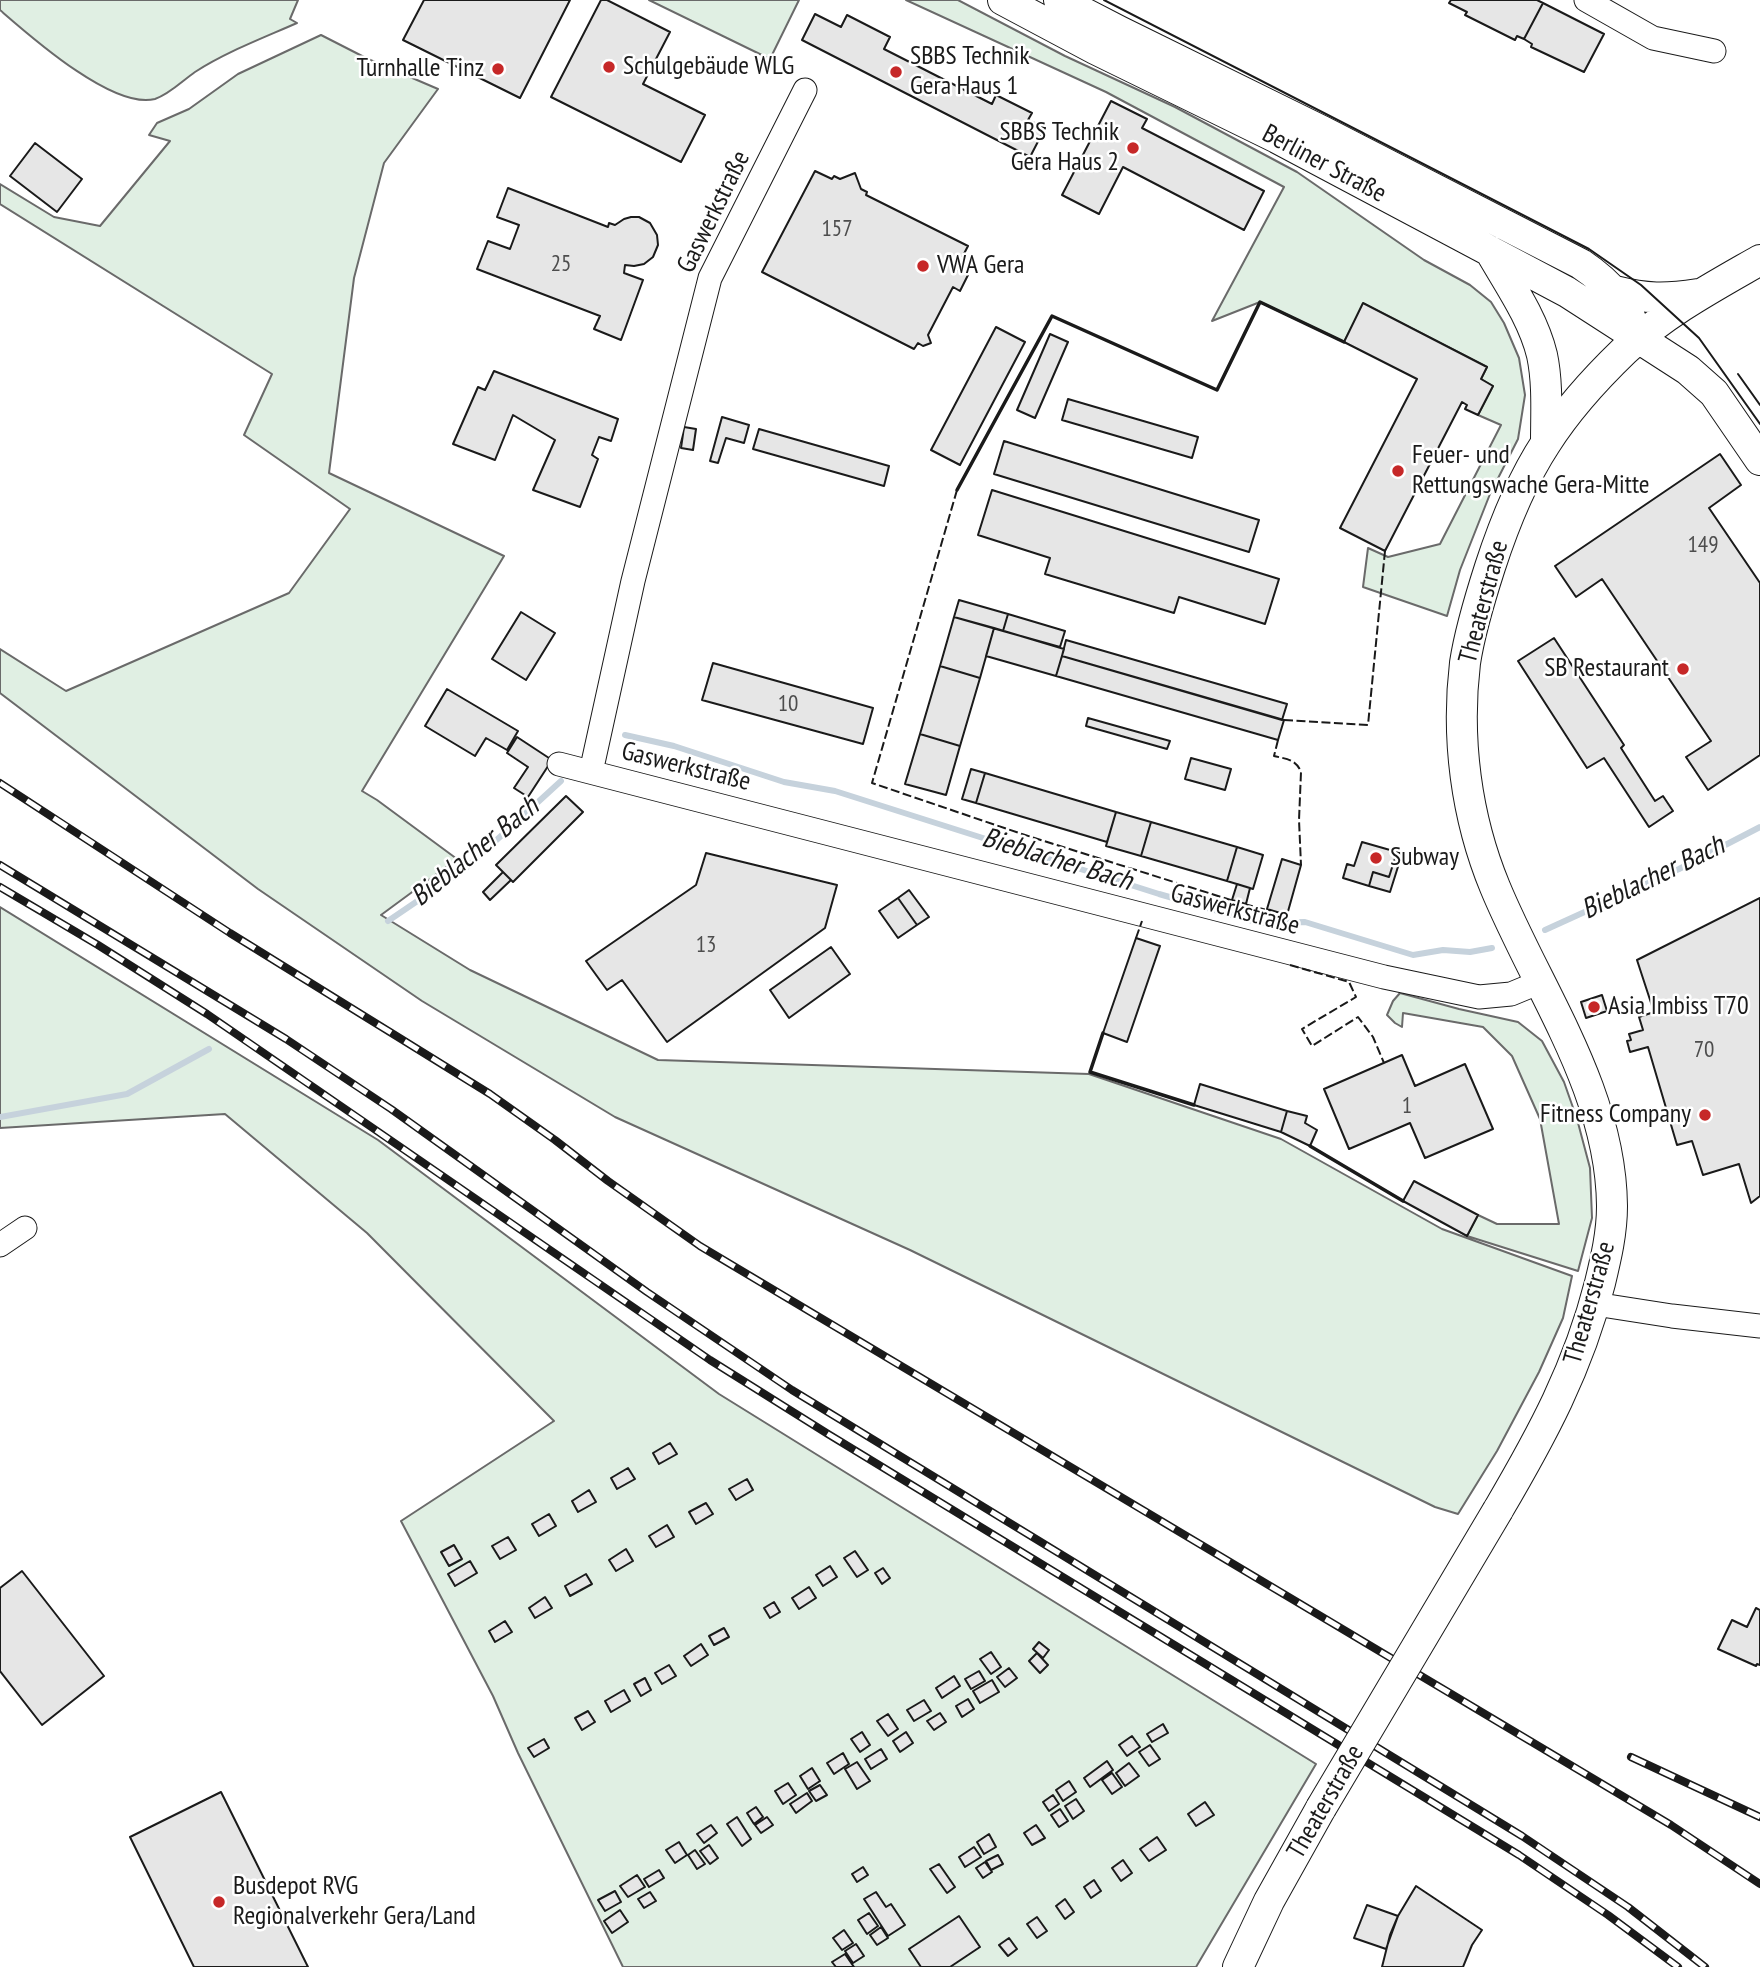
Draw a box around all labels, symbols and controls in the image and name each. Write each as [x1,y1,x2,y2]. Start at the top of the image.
place label: SBBS Technik Gera Haus 1 [910,41,1030,102]
place label: Schulgebäude WLG [623,51,794,83]
place label: Turnhalle Tinz [357,53,484,85]
marker: Schulgebäude WLG [601,59,617,75]
marker: Turnhalle Tinz [490,61,506,77]
marker: SBBS Technik Gera Haus 1 [888,64,904,80]
place label: SBBS Technik Gera Haus 2 [999,117,1119,178]
street label: Berliner Straße [1257,118,1391,210]
marker: SBBS Technik Gera Haus 2 [1125,140,1141,156]
street label: Gaswerkstraße [671,146,757,278]
house number: 157 [821,215,853,243]
house number: 25 [551,250,571,278]
place label: VWA Gera [937,250,1025,282]
marker: VWA Gera [915,258,931,274]
place label: Feuer- und Rettungswache Gera-Mitte [1412,440,1650,502]
marker: Feuer- und Rettungswache Gera-Mitte [1390,463,1406,479]
house number: 149 [1687,531,1719,559]
street label: Theaterstraße [1453,537,1515,667]
place label: SB Restaurant [1544,653,1669,685]
marker: SB Restaurant [1675,661,1691,677]
house number: 10 [778,690,798,718]
street label: Gaswerkstraße [618,736,754,798]
water label: Bieblacher Bach [404,790,546,914]
water label: Bieblacher Bach [978,821,1136,899]
water label: Bieblacher Bach [1576,829,1730,927]
place label: Subway [1390,842,1459,874]
marker: Subway [1368,850,1384,866]
street label: Gaswerkstraße [1167,878,1303,942]
house number: 13 [696,931,716,959]
place label: Asia Imbiss T70 [1608,991,1749,1023]
marker: Asia Imbiss T70 [1586,999,1602,1015]
house number: 70 [1694,1036,1714,1064]
house number: 1 [1402,1092,1412,1120]
place label: Fitness Company [1540,1099,1691,1131]
marker: Fitness Company [1697,1107,1713,1123]
street label: Theaterstraße [1558,1238,1622,1368]
street label: Theaterstraße [1281,1740,1371,1864]
place label: Busdepot RVG Regionalverkehr Gera/Land [233,1871,476,1932]
marker: Busdepot RVG Regionalverkehr Gera/Land [211,1894,227,1910]

